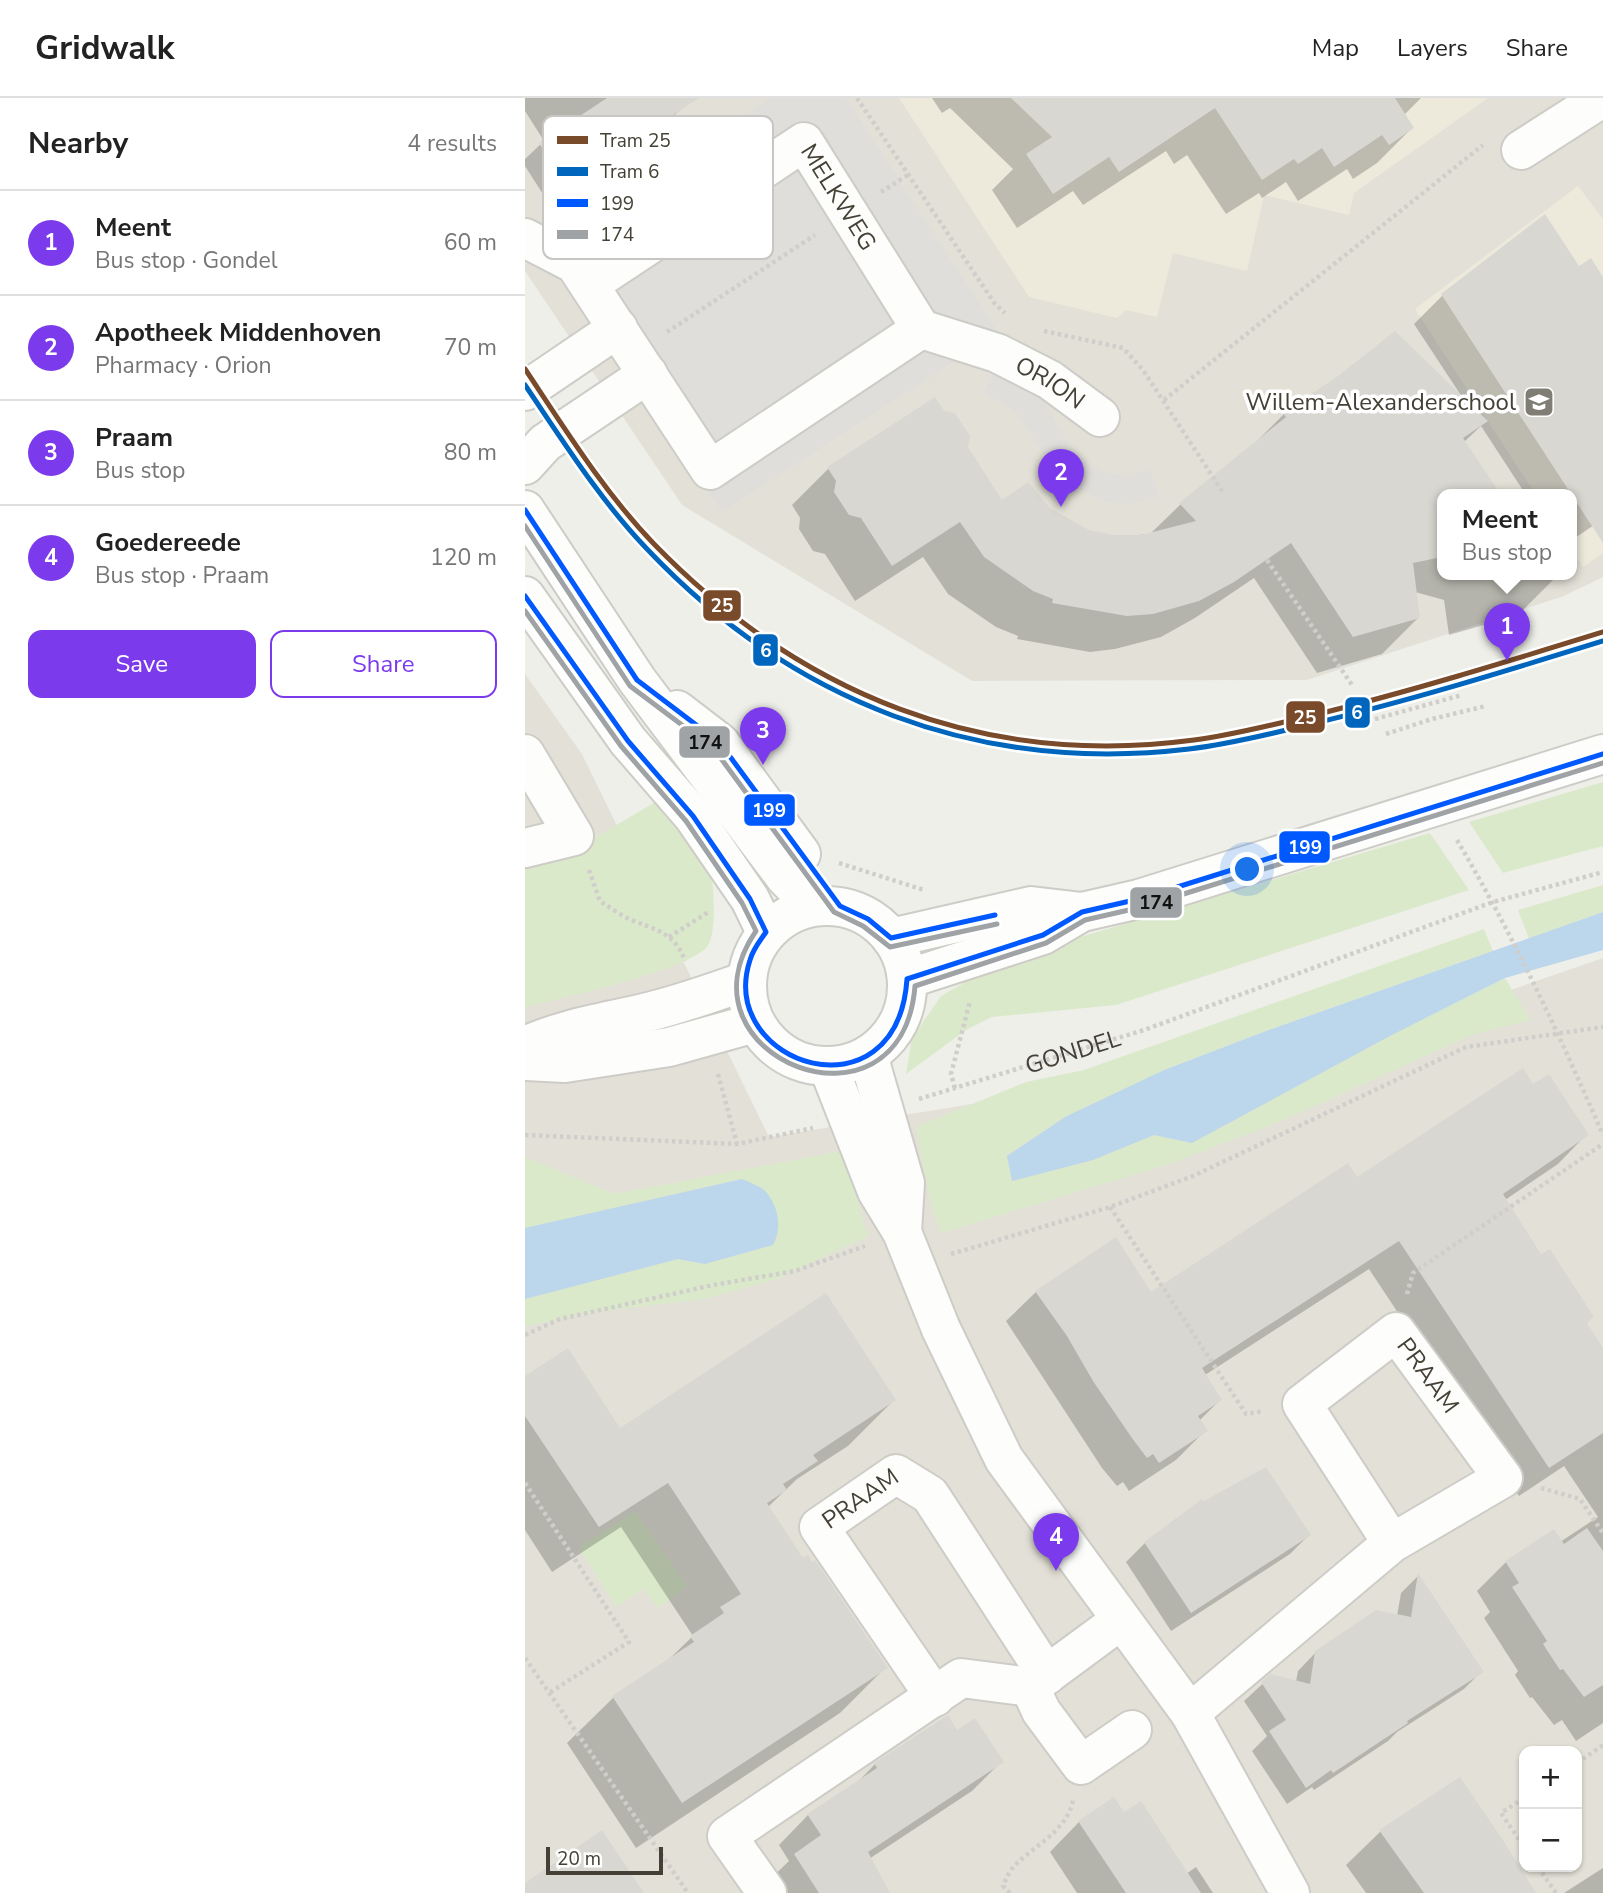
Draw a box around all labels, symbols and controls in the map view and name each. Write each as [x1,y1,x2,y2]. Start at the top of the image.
text: Gridwalk [35,26,175,71]
text: Map [1312,32,1359,64]
text: Layers [1397,32,1468,64]
text: Share [1506,32,1568,64]
legend [543,116,773,259]
text: Nearby [28,123,128,164]
text: 4 results [407,128,497,159]
text: Tram 25 [600,128,671,154]
street label: MELKWEG [793,138,884,257]
text: Tram 6 [600,159,659,185]
text: 199 [600,191,634,217]
text: Meent [95,210,171,245]
text: 174 [600,222,634,248]
text: 1 [44,227,58,258]
text: 60 m [444,227,497,258]
text: Bus stop · Gondel [95,245,278,276]
text: Apotheek Middenhoven [95,315,382,350]
text: 2 [44,332,58,363]
text: 70 m [444,332,497,363]
street label: ORION [1010,349,1092,417]
text: Pharmacy · Orion [95,350,272,381]
school or university icon: Willem-Alexanderschool [1522,385,1556,419]
place label: Willem-Alexanderschool [1246,386,1516,418]
text: Praam [95,420,173,455]
text: 3 [44,437,58,468]
text: 80 m [444,437,497,468]
pin: 2 [1038,449,1084,507]
text: Bus stop [95,455,186,486]
popup [1437,489,1577,580]
text: Meent [1462,502,1538,537]
text: Goedereede [95,525,241,560]
text: Bus stop [1462,537,1552,568]
text: 4 [44,542,58,573]
text: 120 m [430,542,497,573]
text: Bus stop · Praam [95,560,269,591]
line badge: 25 [702,589,742,622]
text: 25 [711,593,733,619]
pin: 1 [1484,603,1530,661]
button: Save [28,630,256,698]
button: Share [270,630,497,698]
line badge: 6 [752,633,779,667]
text: 6 [760,638,772,664]
line badge: 6 [1344,696,1371,729]
line badge: 25 [1285,700,1326,734]
text: 6 [1351,700,1363,726]
text: 25 [1294,705,1316,731]
pin: 3 [740,707,786,765]
line badge: 174 [678,725,731,759]
text: 174 [688,730,722,756]
line badge: 199 [743,793,796,827]
text: 199 [752,798,786,824]
line badge: 199 [1278,830,1331,864]
text: 199 [1288,835,1322,861]
your location [1230,852,1264,886]
line badge: 174 [1129,886,1183,919]
text: 174 [1139,890,1173,916]
street label: GONDEL [1021,1022,1125,1082]
street label: PRAAM [1389,1331,1466,1420]
street label: PRAAM [816,1461,905,1536]
pin: 4 [1033,1513,1079,1571]
map controls [1519,1746,1582,1872]
button: + [1519,1746,1582,1809]
button: − [1519,1809,1582,1872]
scale bar [546,1844,663,1876]
text: 20 m [557,1846,601,1872]

